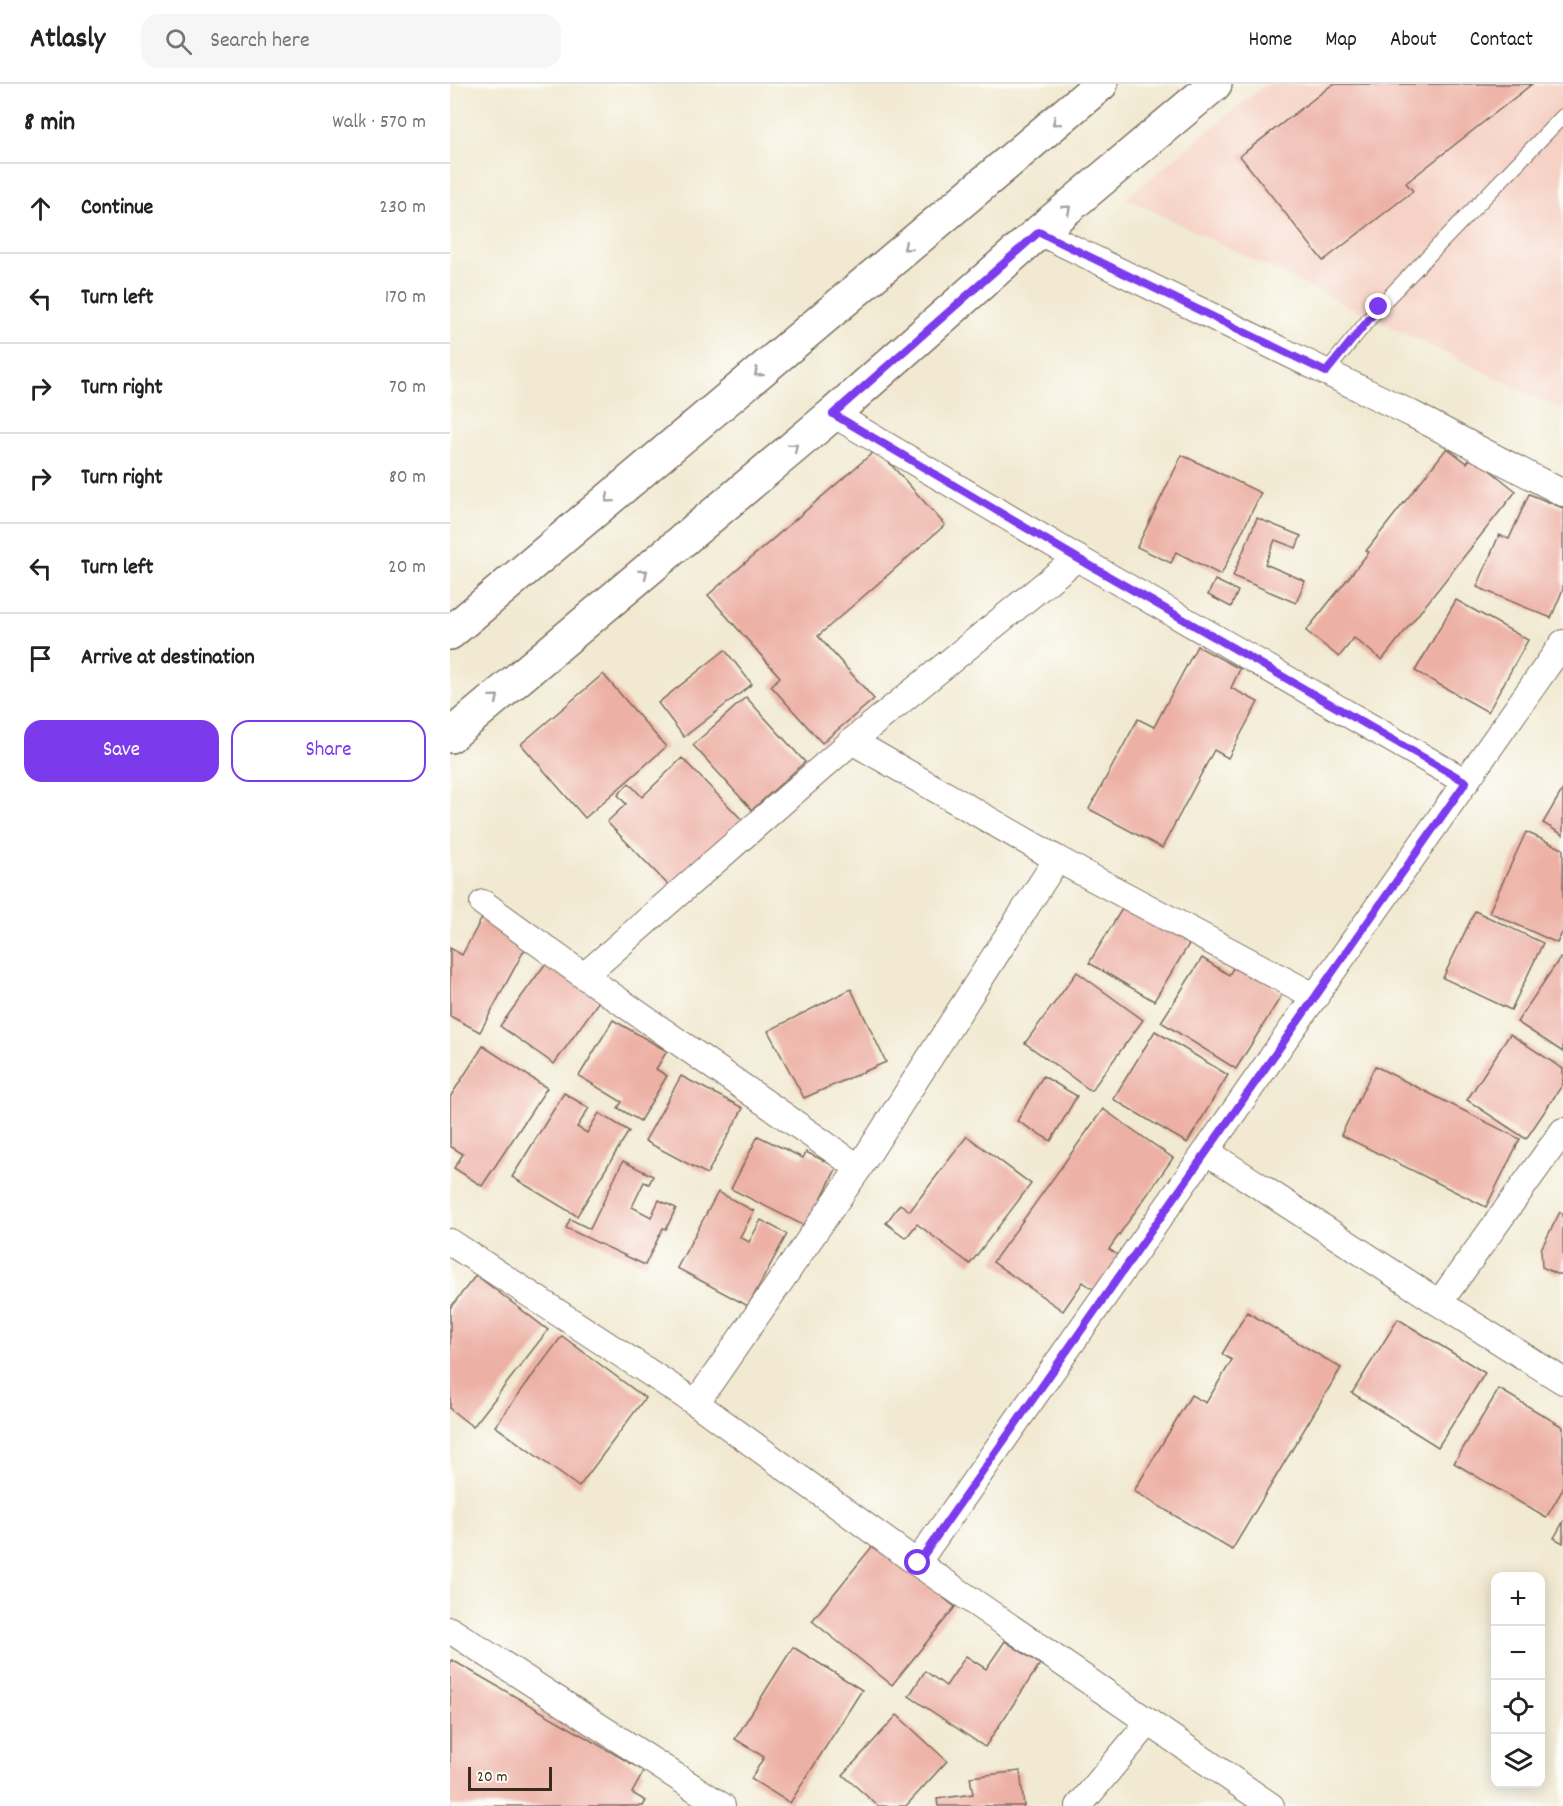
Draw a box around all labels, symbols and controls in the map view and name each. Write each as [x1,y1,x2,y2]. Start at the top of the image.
search box [141,14,561,68]
text: Atlasly [30,21,105,61]
icon: search [162,25,195,58]
text: Search here [210,26,310,57]
text: Home [1248,26,1292,56]
text: Map [1325,26,1357,56]
text: About [1390,26,1437,56]
text: Contact [1470,26,1533,56]
text: 8 min [24,105,75,142]
text: Walk · 570 m [332,109,426,137]
one-way arrow [1052,114,1063,125]
icon: ahead [24,192,57,225]
text: Continue [81,193,153,224]
text: 230 m [379,194,426,222]
one-way arrow [1060,205,1071,216]
one-way arrow [903,240,914,251]
icon: left [24,282,57,315]
text: Turn left [81,283,153,314]
text: 170 m [385,284,426,312]
route end [1365,293,1391,319]
one-way arrow [754,366,765,377]
icon: right [24,372,57,405]
text: Turn right [81,373,163,404]
text: 70 m [389,374,426,402]
one-way arrow [787,444,798,455]
icon: right [24,462,57,495]
text: Turn right [81,463,163,494]
text: 80 m [389,464,426,492]
one-way arrow [605,492,616,503]
icon: left [24,552,57,585]
text: Turn left [81,553,153,584]
text: 20 m [388,554,426,582]
one-way arrow [637,569,648,580]
icon: arrive [24,642,57,675]
text: Arrive at destination [81,643,255,674]
one-way arrow [488,694,499,705]
button: Save [24,720,219,782]
button: Share [231,720,426,782]
route start [904,1549,930,1575]
map controls [1491,1572,1545,1788]
button: + [1491,1572,1545,1626]
button: − [1491,1626,1545,1680]
button: locate [1491,1680,1545,1734]
button: layers [1491,1734,1545,1788]
scale bar [468,1764,552,1792]
text: 20 m [477,1766,507,1789]

